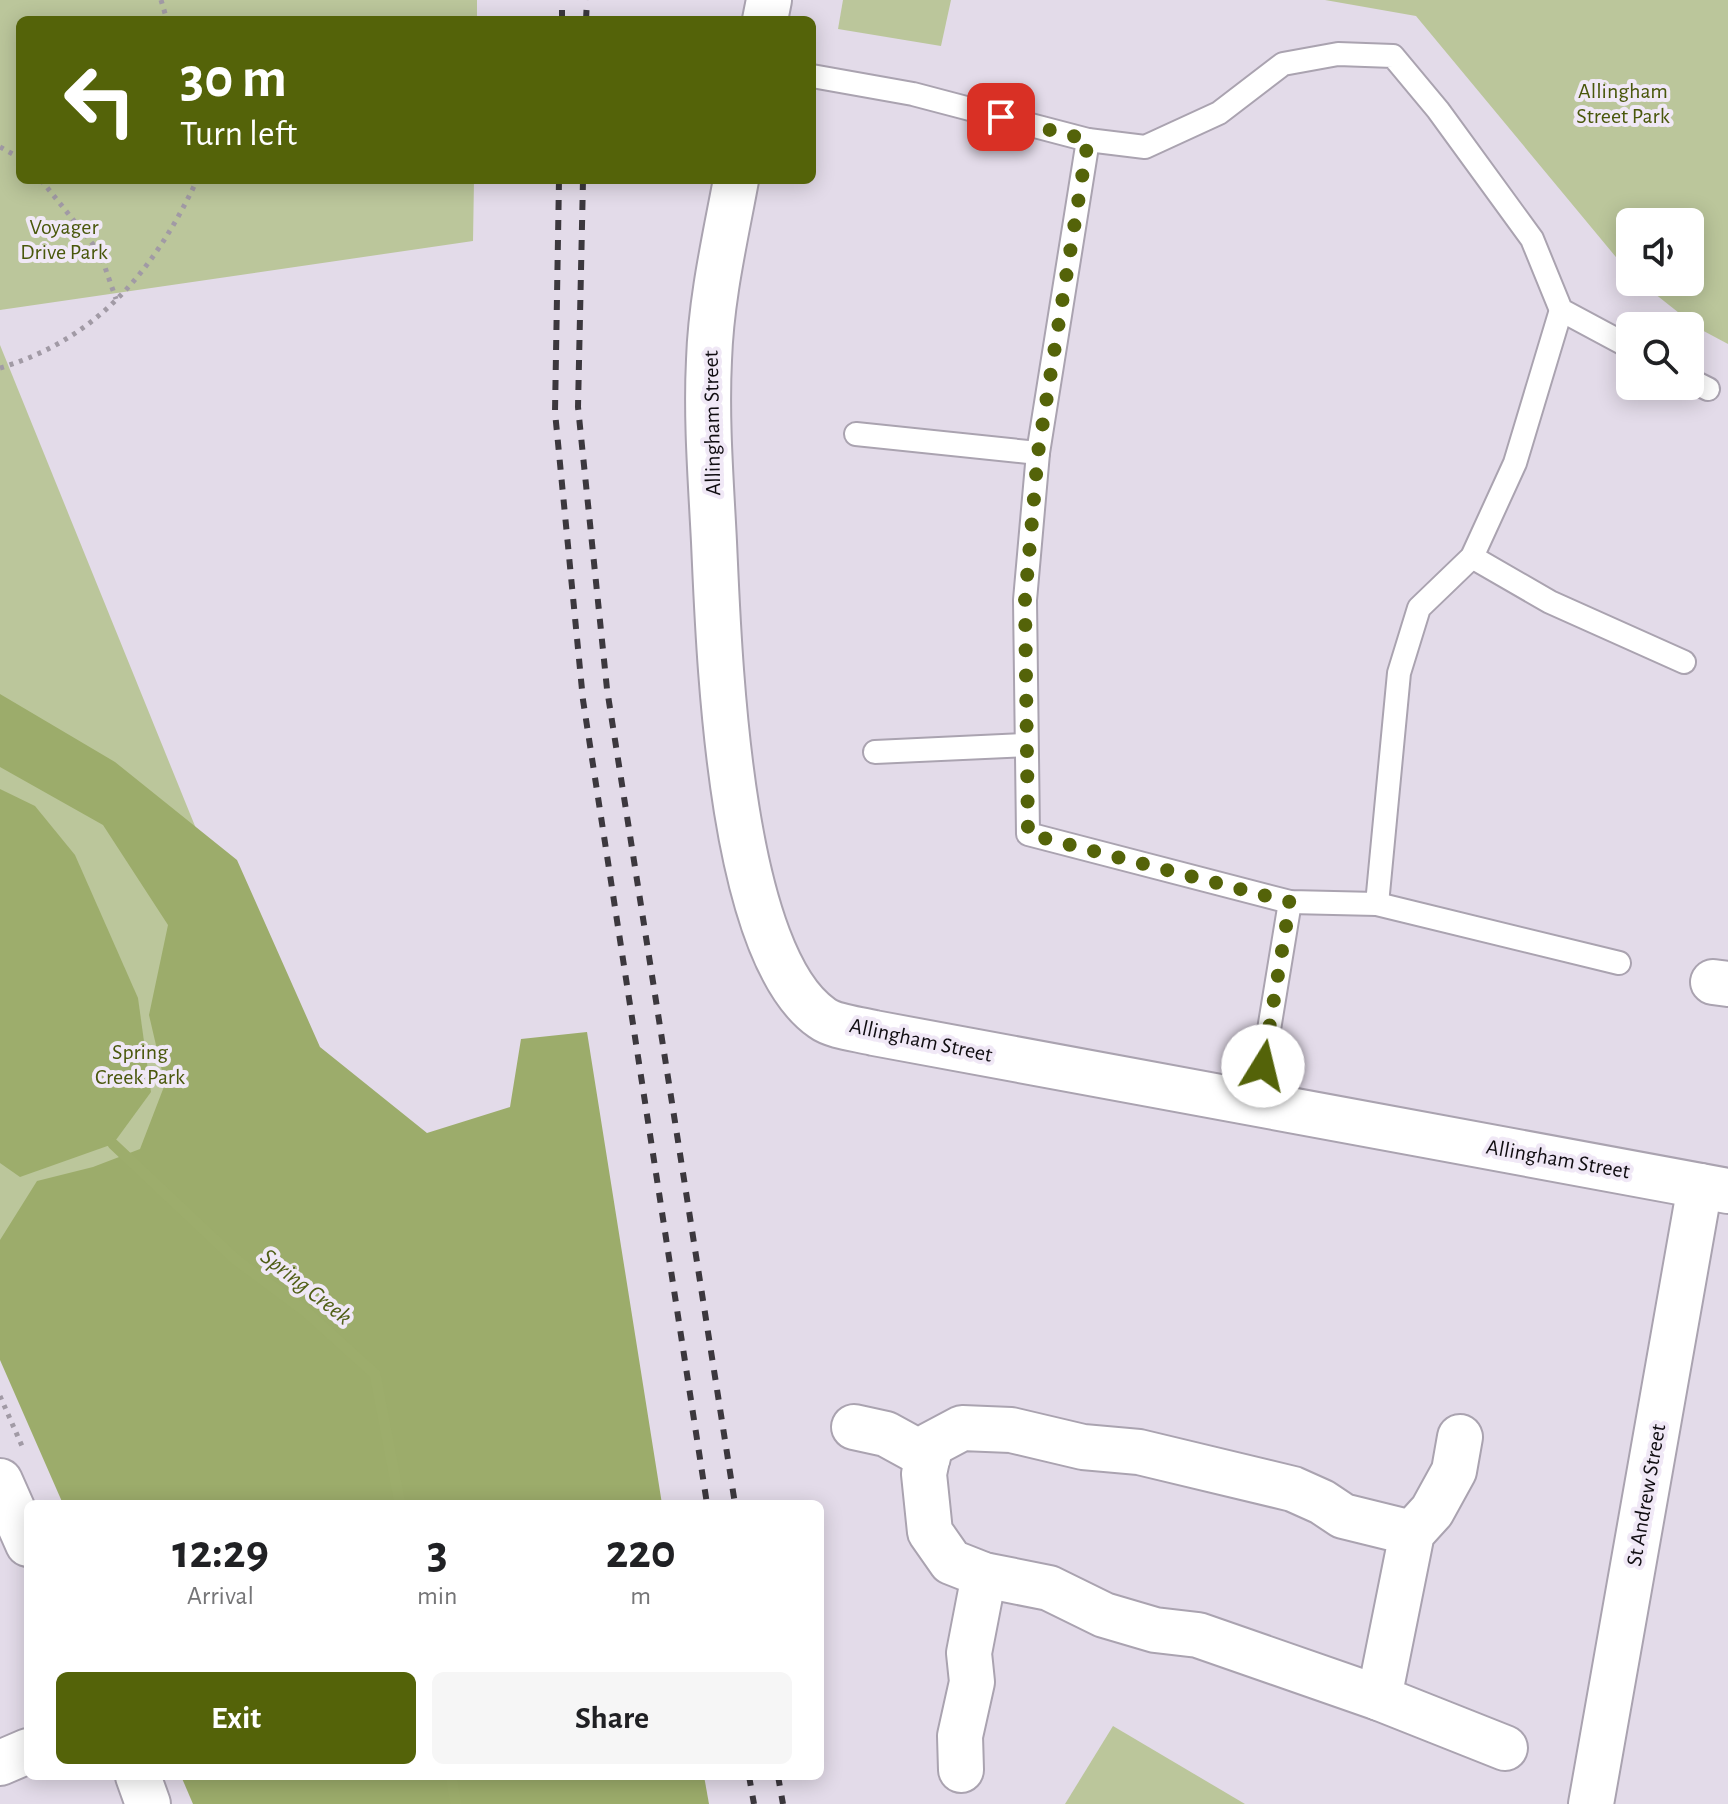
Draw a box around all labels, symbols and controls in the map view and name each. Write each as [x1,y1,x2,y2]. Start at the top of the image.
icon: left [48,48,152,152]
text: 30 m [180,51,287,107]
park label: Allingham Street Park [1576,80,1670,127]
pin [967,83,1035,151]
icon: arrive [979,95,1023,139]
text: Turn left [180,116,297,152]
map controls [1616,208,1704,400]
button: sound [1616,208,1704,296]
park label: Voyager Drive Park [20,216,108,263]
button: search [1616,312,1704,400]
street label: Allingham Street [700,350,724,496]
street label: Allingham Street [848,1014,994,1066]
position arrow [1221,1024,1305,1108]
park label: Spring Creek Park [95,1041,185,1088]
street label: Allingham Street [1484,1136,1632,1182]
water label: Spring Creek [256,1244,356,1330]
street label: St Andrew Street [1623,1422,1669,1568]
text: 12:29 [172,1529,269,1577]
text: 3 [427,1529,448,1577]
text: 220 [606,1529,676,1577]
text: Arrival [187,1583,254,1609]
text: min [417,1583,457,1609]
text: m [630,1583,651,1609]
button: Exit [56,1672,416,1764]
button: Share [432,1672,792,1764]

